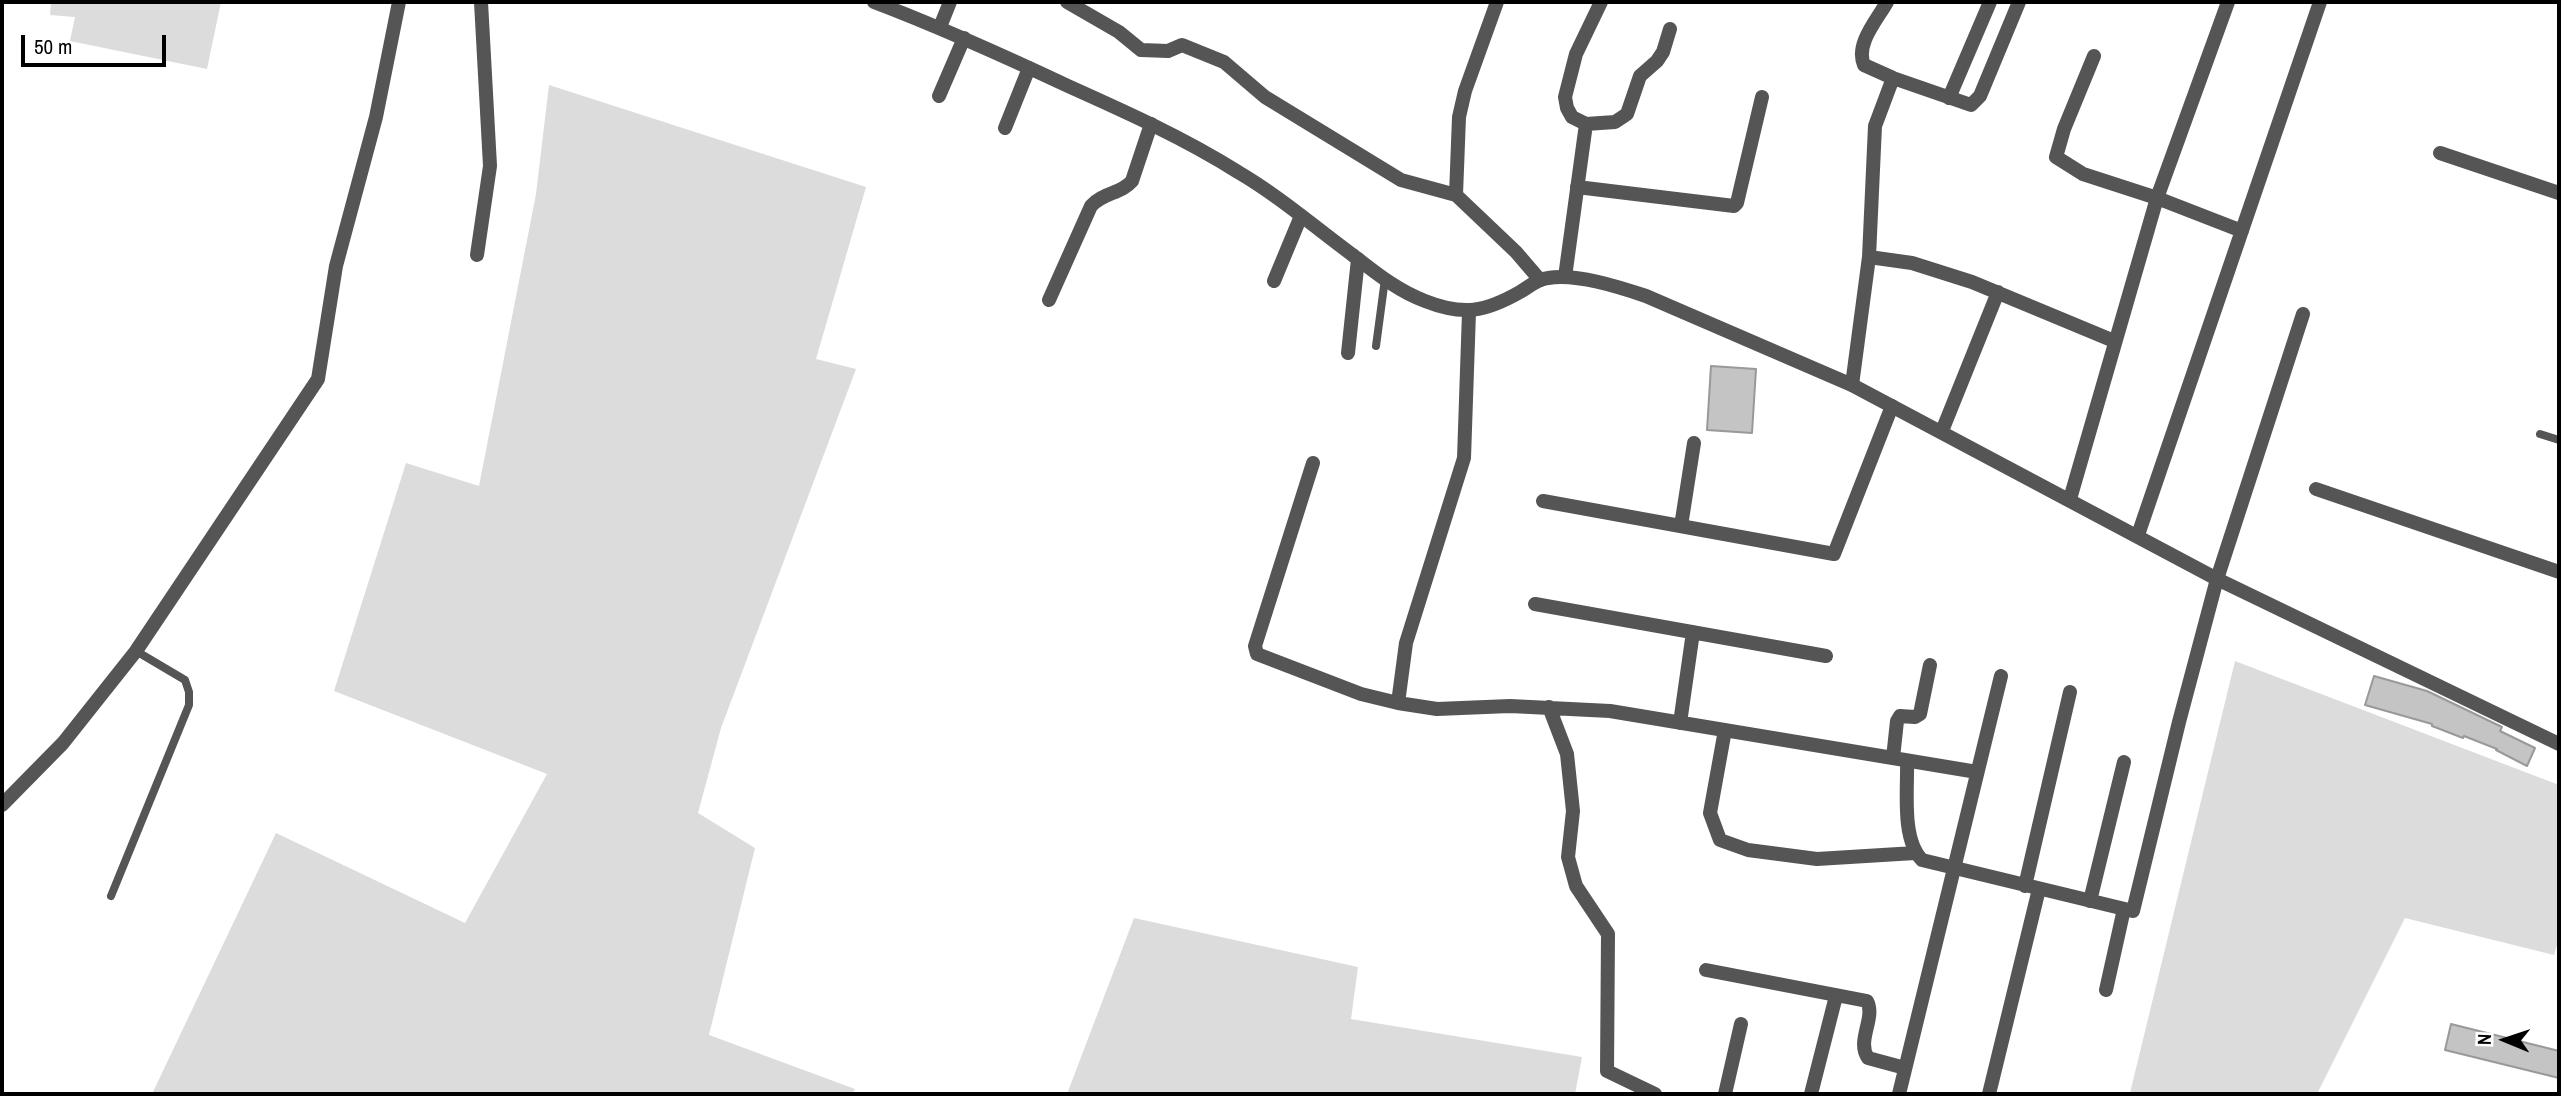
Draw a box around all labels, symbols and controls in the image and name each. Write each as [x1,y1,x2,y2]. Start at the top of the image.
scale bar [24,21,170,65]
text: 50 m [34,32,72,61]
north arrow [2470,1005,2540,1075]
text: N [2471,1033,2497,1045]

